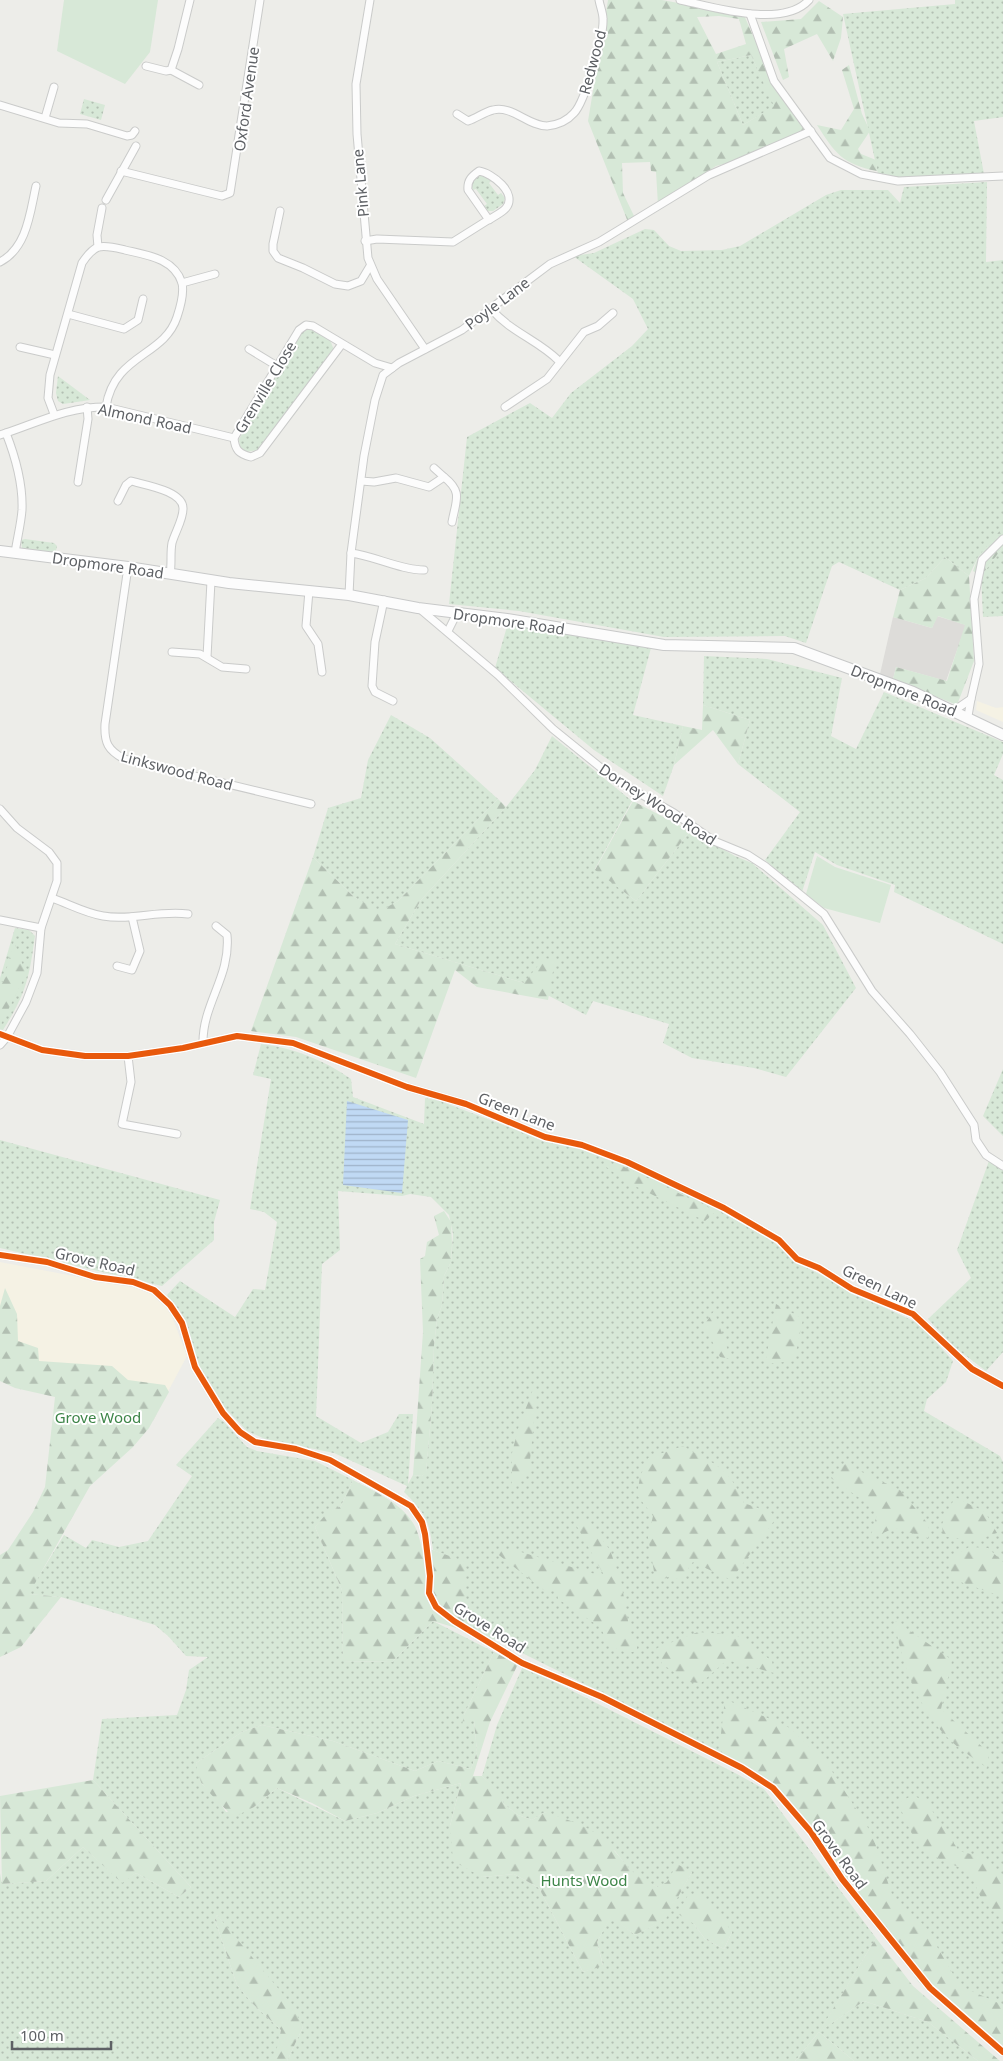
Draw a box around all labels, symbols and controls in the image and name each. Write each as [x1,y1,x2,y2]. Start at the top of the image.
street label: Redwood [574,27,610,97]
street label: Oxford Avenue [229,45,263,153]
street label: Pink Lane [347,148,373,218]
street label: Poyle Lane [461,272,533,334]
street label: Grenville Close [230,337,300,437]
street label: Almond Road [96,398,194,438]
street label: Dropmore Road [51,547,165,583]
street label: Dropmore Road [452,603,566,639]
street label: Dropmore Road [848,660,960,720]
street label: Linkswood Road [119,745,235,795]
street label: Dorney Wood Road [595,759,721,849]
street label: Green Lane [476,1087,558,1135]
street label: Grove Road [53,1242,137,1280]
street label: Green Lane [839,1259,921,1313]
park label: Grove Wood [55,1407,141,1427]
street label: Grove Road [450,1597,530,1657]
street label: Grove Road [808,1815,872,1893]
park label: Hunts Wood [540,1870,628,1890]
scale bar [12,2018,111,2050]
text: 100 m [20,2025,64,2045]

